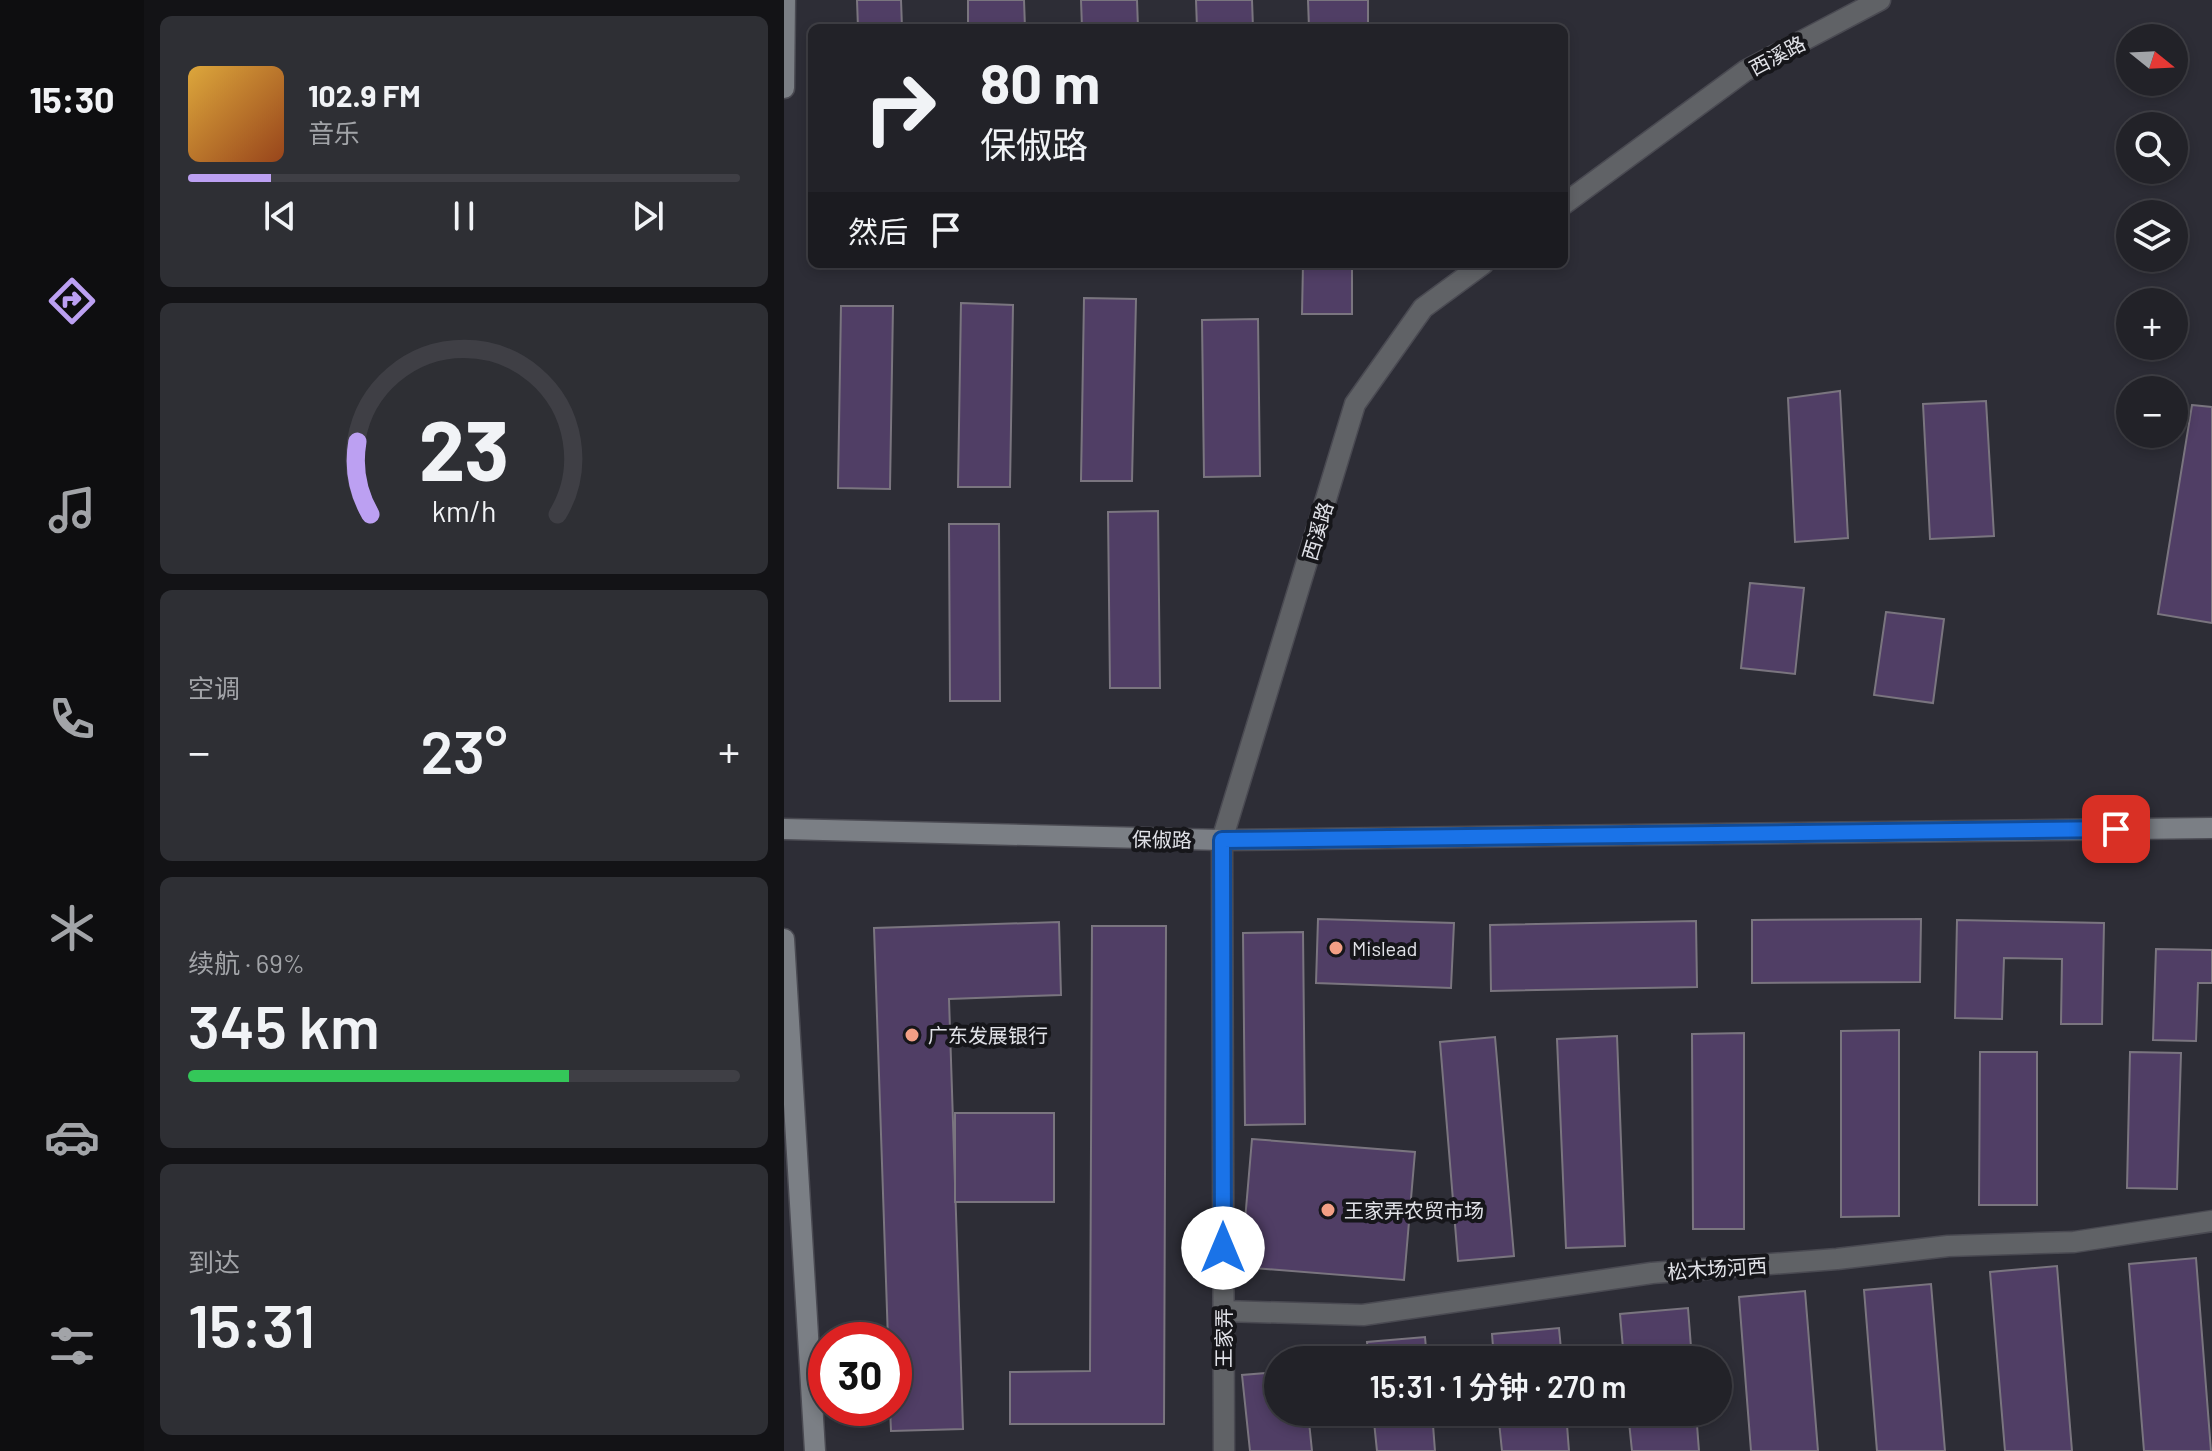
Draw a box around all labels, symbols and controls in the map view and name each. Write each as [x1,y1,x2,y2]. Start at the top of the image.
north arrow [2116,24,2188,96]
map controls [2116,24,2188,448]
street label: 西溪路 [1745,30,1809,80]
text: 80 m [980,48,1100,115]
icon: right [848,56,952,160]
text: 15:30 [29,77,115,120]
text: 102.9 FM [308,77,421,113]
button: search [2116,112,2188,184]
text: 音乐 [308,117,360,148]
text: 保俶路 [980,122,1088,165]
icon: previous [258,194,302,238]
icon: pause [442,194,486,238]
icon: next [626,194,670,238]
button: layers [2116,200,2188,272]
icon: arrive [924,208,968,252]
text: 然后 [848,213,908,249]
icon: directions [44,273,100,329]
button: + [2116,288,2188,360]
button: − [2116,376,2188,448]
text: 23 [419,397,509,497]
icon: music [44,482,100,538]
text: km/h [432,493,496,528]
street label: 西溪路 [1297,499,1337,563]
text: 空调 [188,672,240,703]
icon: phone [44,691,100,747]
text: 23° [421,714,507,786]
text: − [188,724,210,777]
text: + [718,724,740,777]
pin [2082,795,2150,863]
icon: arrive [2094,807,2138,851]
street label: 保俶路 [1132,826,1192,852]
icon: climate [44,900,100,956]
place label: Mislead [1352,936,1417,960]
marker: Mislead [1327,939,1345,957]
text: 续航 · 69% [188,947,305,978]
text: 345 km [188,989,380,1061]
place label: 广东发展银行 [928,1023,1048,1047]
marker: 广东发展银行 [903,1026,921,1044]
icon: car [44,1109,100,1165]
place label: 王家弄农贸市场 [1344,1198,1484,1222]
marker: 王家弄农贸市场 [1319,1201,1337,1219]
position arrow [1181,1206,1265,1290]
text: 到达 [188,1246,240,1277]
street label: 松木场河西 [1666,1253,1768,1283]
text: 15:31 [188,1288,315,1360]
street label: 王家弄 [1211,1308,1235,1368]
icon: filters [44,1318,100,1374]
speed limit sign: 30 [808,1322,912,1426]
text: 15:31 · 1 分钟 · 270 m [1370,1368,1626,1404]

